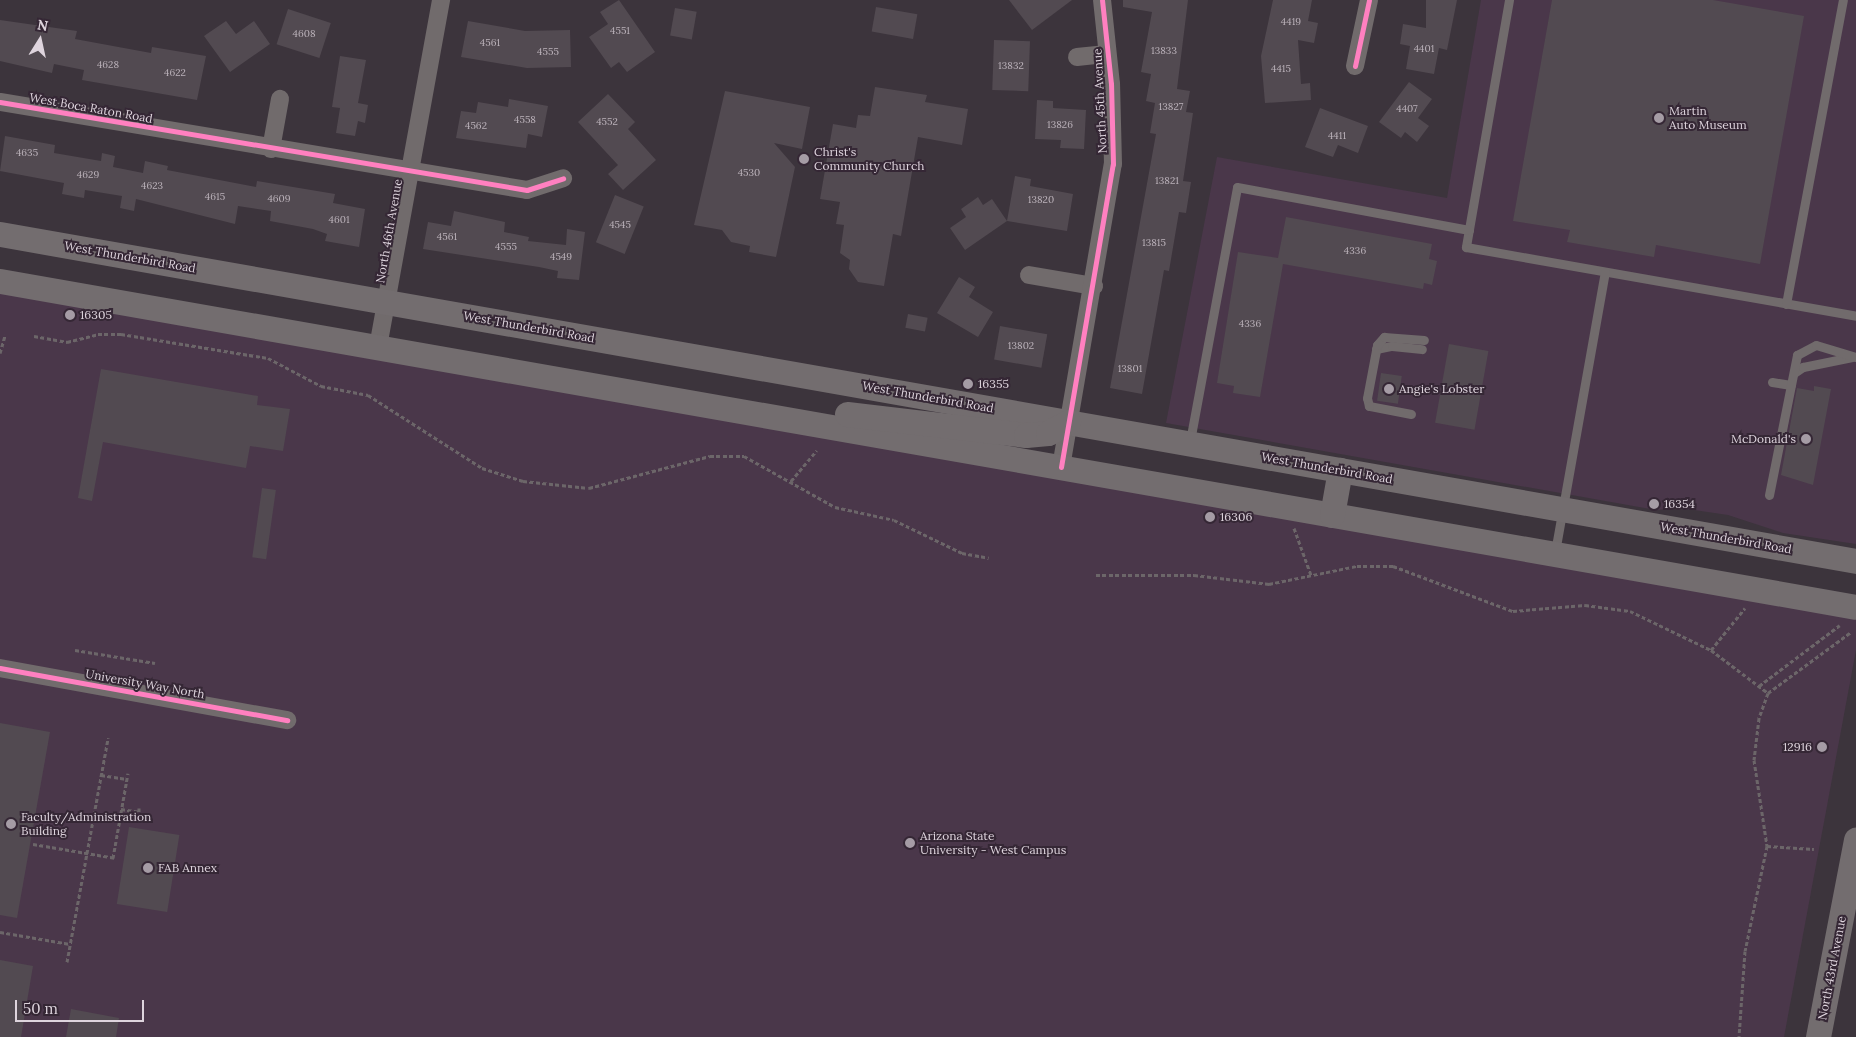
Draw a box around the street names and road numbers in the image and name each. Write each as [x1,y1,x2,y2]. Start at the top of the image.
street label: North 45th Avenue [1090,48,1110,154]
street label: West Boca Raton Road [28,90,154,126]
street label: North 46th Avenue [373,178,405,284]
street label: West Thunderbird Road [63,238,197,276]
street label: West Thunderbird Road [462,308,596,346]
street label: West Thunderbird Road [861,378,995,416]
street label: West Thunderbird Road [1260,449,1394,487]
street label: West Thunderbird Road [1659,519,1793,557]
street label: University Way North [84,666,206,702]
street label: North 43rd Avenue [1815,915,1849,1021]

